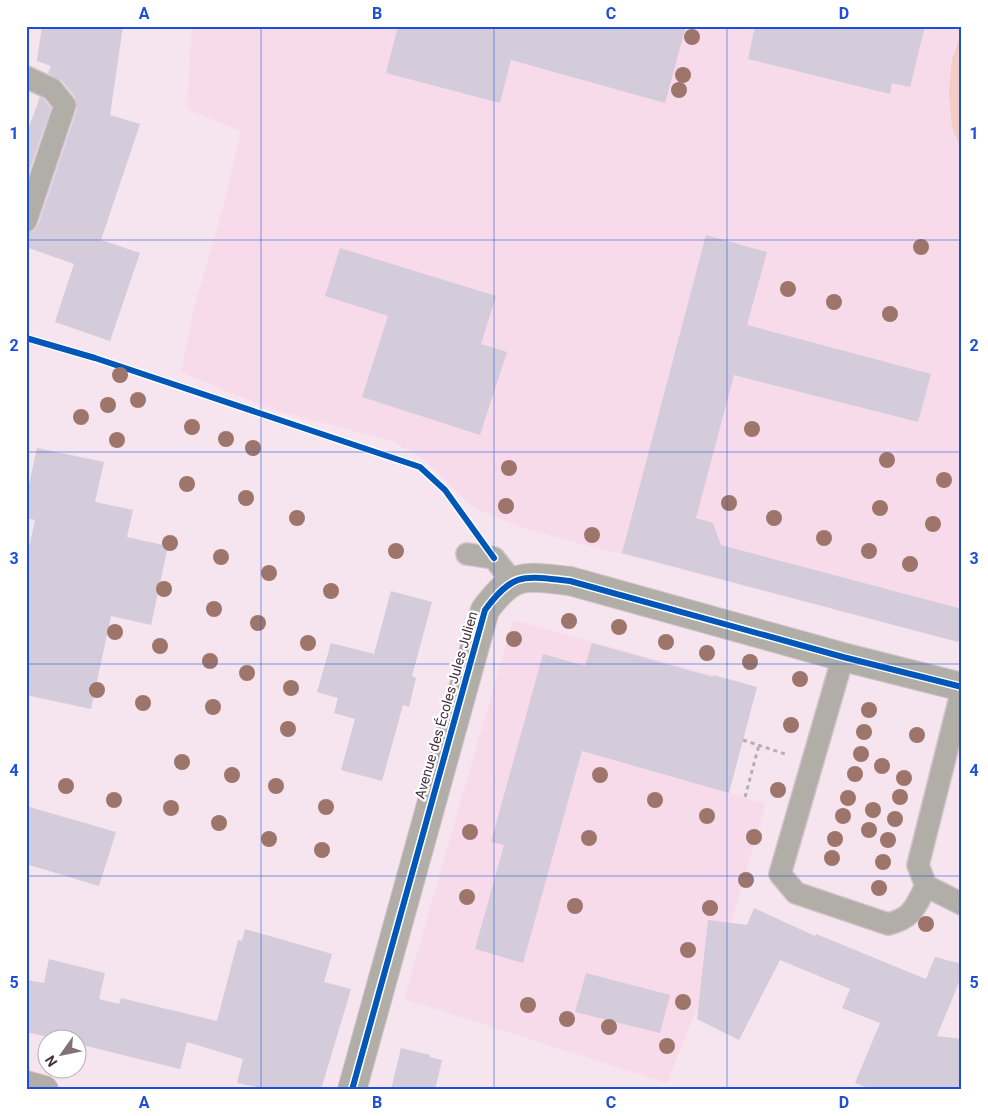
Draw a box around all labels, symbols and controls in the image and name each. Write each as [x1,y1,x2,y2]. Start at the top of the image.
text: A [139,4,150,23]
text: B [372,4,382,23]
text: C [606,4,616,23]
text: D [839,4,849,23]
text: 1 [9,124,19,143]
text: 1 [969,124,979,143]
text: 2 [9,336,19,355]
text: 2 [969,336,979,355]
text: 3 [9,549,19,568]
text: 3 [969,549,979,568]
street label: Avenue des Écoles Jules Julien [411,609,480,801]
text: 4 [9,761,19,780]
text: 4 [969,761,979,780]
text: 5 [9,973,19,992]
text: 5 [969,973,979,992]
north arrow [38,1028,88,1078]
text: N [42,1053,61,1070]
text: A [139,1093,150,1112]
text: B [372,1093,382,1112]
text: C [606,1093,616,1112]
text: D [839,1093,849,1112]

